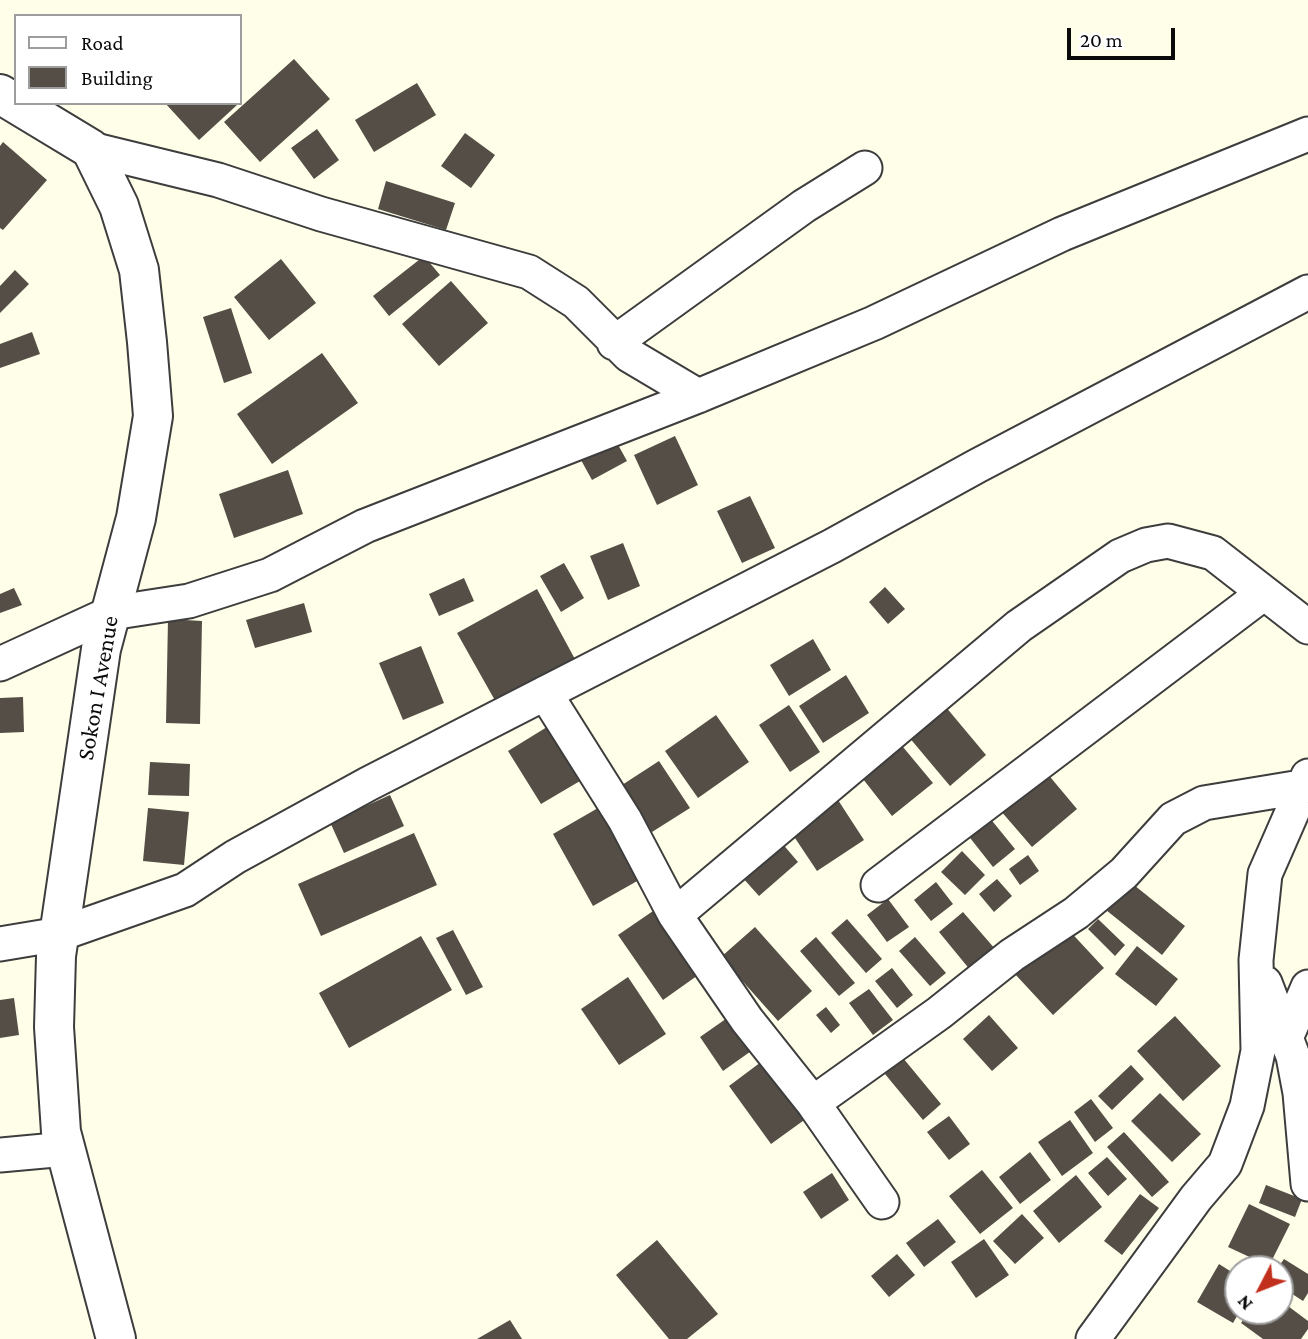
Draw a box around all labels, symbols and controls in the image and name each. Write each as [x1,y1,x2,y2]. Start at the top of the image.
legend [14,14,242,105]
scale bar [1070,14,1178,58]
text: 20 m [1080,28,1123,52]
text: Road [81,31,124,55]
text: Building [81,66,153,90]
street label: Sokon I Avenue [71,614,125,762]
north arrow [1224,1255,1294,1325]
text: N [1232,1291,1257,1315]

